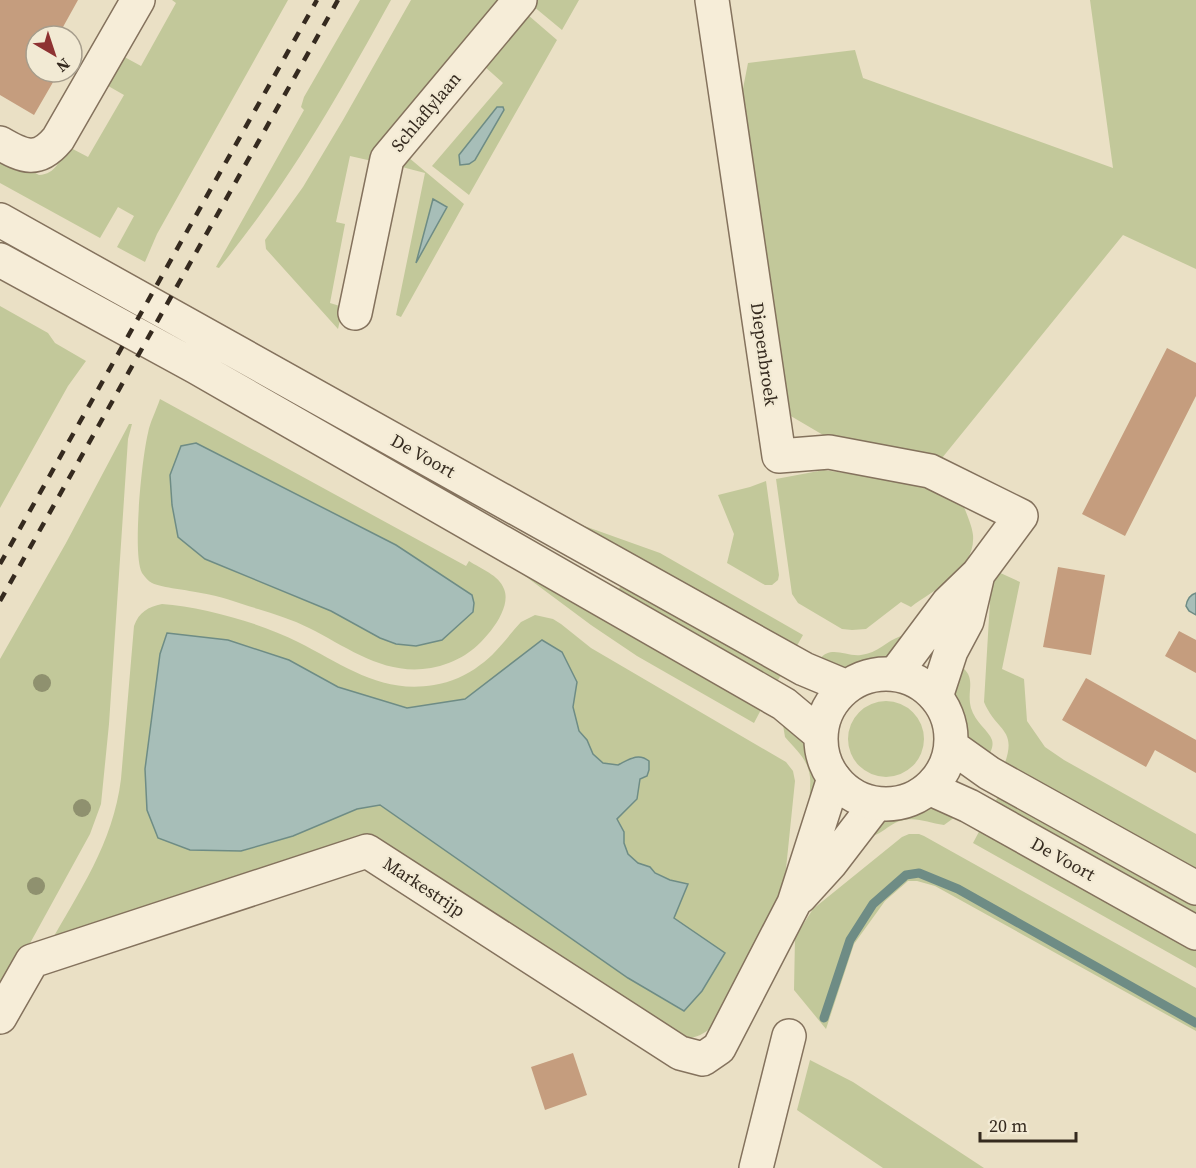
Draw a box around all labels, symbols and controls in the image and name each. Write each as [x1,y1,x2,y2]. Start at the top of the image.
north arrow [24,24,84,84]
text: N [52,53,75,78]
street label: Schlaflylaan [385,66,466,157]
street label: Diepenbroek [745,301,784,407]
street label: De Voort [387,428,460,484]
street label: De Voort [1027,831,1100,887]
street label: Markestrijp [378,851,470,922]
scale bar [980,1105,1076,1143]
text: 20 m [989,1113,1027,1138]

